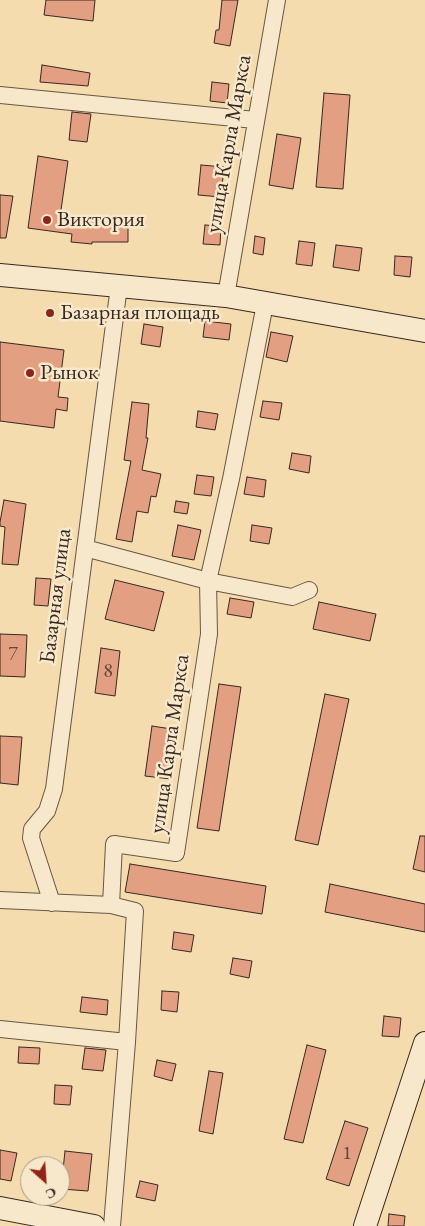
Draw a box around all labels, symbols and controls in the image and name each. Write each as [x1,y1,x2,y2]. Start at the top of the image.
street label: улица Карла Маркса [200,53,258,235]
place label: Виктория [57,207,145,233]
marker: Виктория [41,214,53,226]
place label: Базарная площадь [60,300,220,326]
marker: Базарная площадь [44,307,56,319]
place label: Рынок [40,360,98,386]
marker: Рынок [24,367,36,379]
street label: Базарная улица [35,527,77,665]
house number: 7 [8,643,18,667]
street label: улица Карла Маркса [144,653,196,835]
house number: 8 [103,660,113,684]
house number: 1 [342,1142,352,1166]
north arrow [20,1156,70,1206]
text: С [43,1183,60,1204]

